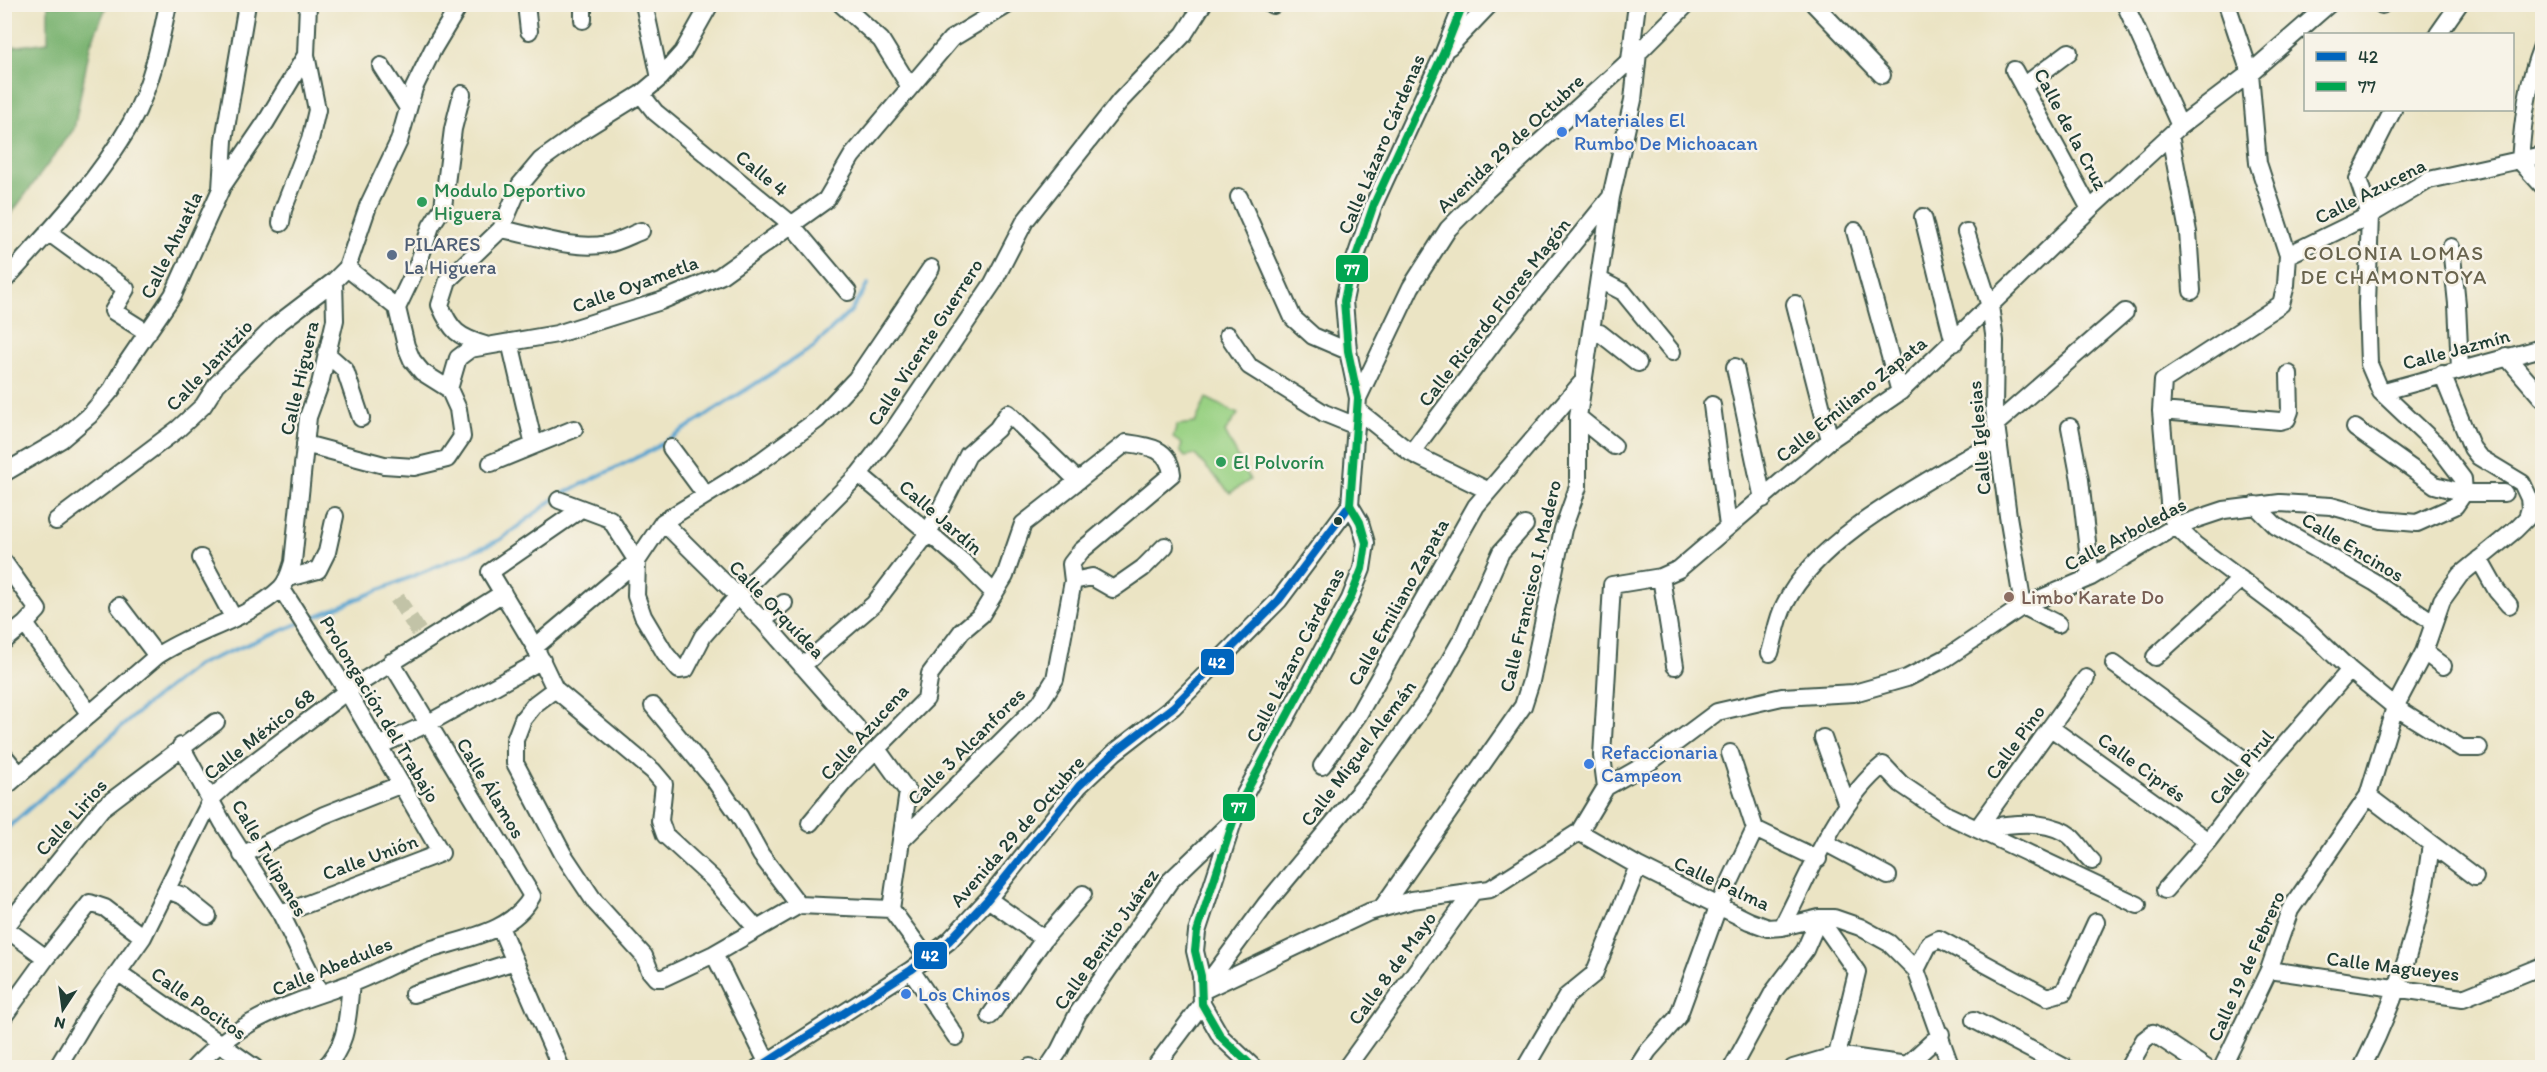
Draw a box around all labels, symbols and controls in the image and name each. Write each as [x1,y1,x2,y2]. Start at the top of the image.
legend [2304,33,2514,111]
text: 42 [2358,46,2379,68]
street label: Calle Lázaro Cárdenas [1332,50,1430,238]
street label: Calle de la Cruz [2029,64,2114,195]
street label: Avenida 29 de Octubre [1431,68,1589,218]
text: 77 [2358,76,2376,98]
place label: Materiales El Rumbo De Michoacan [1574,108,1758,155]
marker: Materiales El Rumbo De Michoacan [1555,125,1569,139]
street label: Calle 4 [731,145,793,201]
street label: Calle Azucena [2311,153,2430,229]
place label: Modulo Deportivo Higuera [434,178,586,225]
street label: Calle Ahuatla [135,187,207,303]
marker: Modulo Deportivo Higuera [415,195,429,209]
street label: Calle Ricardo Flores Magón [1413,213,1575,411]
place label: PILARES La Higuera [404,232,496,279]
district label: COLONIA LOMAS DE CHAMONTOYA [2300,240,2488,289]
marker: PILARES La Higuera [385,248,399,262]
street label: Calle Oyametla [569,250,701,318]
street label: Calle Vicente Guerrero [862,254,988,430]
line badge: 77 [1335,254,1369,283]
text: 77 [1343,260,1360,279]
street label: Calle Janitzio [160,314,258,416]
street label: Calle Higuera [274,318,324,438]
street label: Calle Jazmín [2400,323,2513,375]
street label: Calle Emiliano Zapata [1771,330,1932,467]
street label: Calle Iglesias [1962,380,1996,496]
place label: El Polvorín [1233,450,1324,474]
marker: El Polvorín [1214,455,1228,469]
street label: Calle Jardín [894,474,988,560]
street label: Calle Francisco I. Madero [1494,478,1566,694]
street label: Calle Arboledas [2060,492,2190,576]
street label: Calle Encinos [2297,507,2409,587]
street label: Calle Emiliano Zapata [1342,514,1454,690]
unlabelled marker [1332,515,1344,527]
street label: Calle Orquídea [724,555,830,663]
street label: Calle Lázaro Cárdenas [1240,563,1350,747]
place label: Limbo Karate Do [2021,585,2164,609]
marker: Limbo Karate Do [2002,590,2016,604]
street label: Prolongación del Trabajo [315,611,445,807]
line badge: 42 [1200,648,1235,676]
text: 42 [1208,653,1227,672]
street label: Calle Miguel Alemán [1295,675,1421,831]
street label: Calle Azucena [815,679,914,785]
street label: Calle 3 Alcanfores [902,682,1030,810]
street label: Calle México 68 [198,683,320,785]
street label: Calle Pino [1980,700,2050,784]
street label: Calle Pirul [2203,724,2279,809]
street label: Calle Ciprés [2093,727,2191,807]
street label: Calle Álamos [452,733,531,843]
place label: Refaccionaria Campeon [1601,740,1718,787]
street label: Avenida 29 de Octubre [945,750,1089,912]
marker: Refaccionaria Campeon [1582,757,1596,771]
street label: Calle Lirios [30,773,112,861]
line badge: 77 [1222,793,1256,822]
street label: Calle Tulipanes [227,795,313,921]
text: 77 [1230,798,1247,817]
street label: Calle Unión [319,829,421,885]
street label: Calle Palma [1670,850,1774,916]
street label: Calle Benito Juárez [1048,863,1164,1014]
street label: Calle 19 de Febrero [2202,887,2290,1045]
street label: Calle 8 de Mayo [1343,907,1441,1029]
street label: Calle Abedules [268,931,396,1001]
line badge: 42 [913,941,948,970]
text: 42 [921,946,940,965]
street label: Calle Magueyes [2325,946,2461,986]
street label: Calle Pocitos [147,961,252,1045]
north arrow [33,979,93,1039]
place label: Los Chinos [918,982,1010,1006]
marker: Los Chinos [899,987,913,1001]
text: N [52,1013,67,1034]

